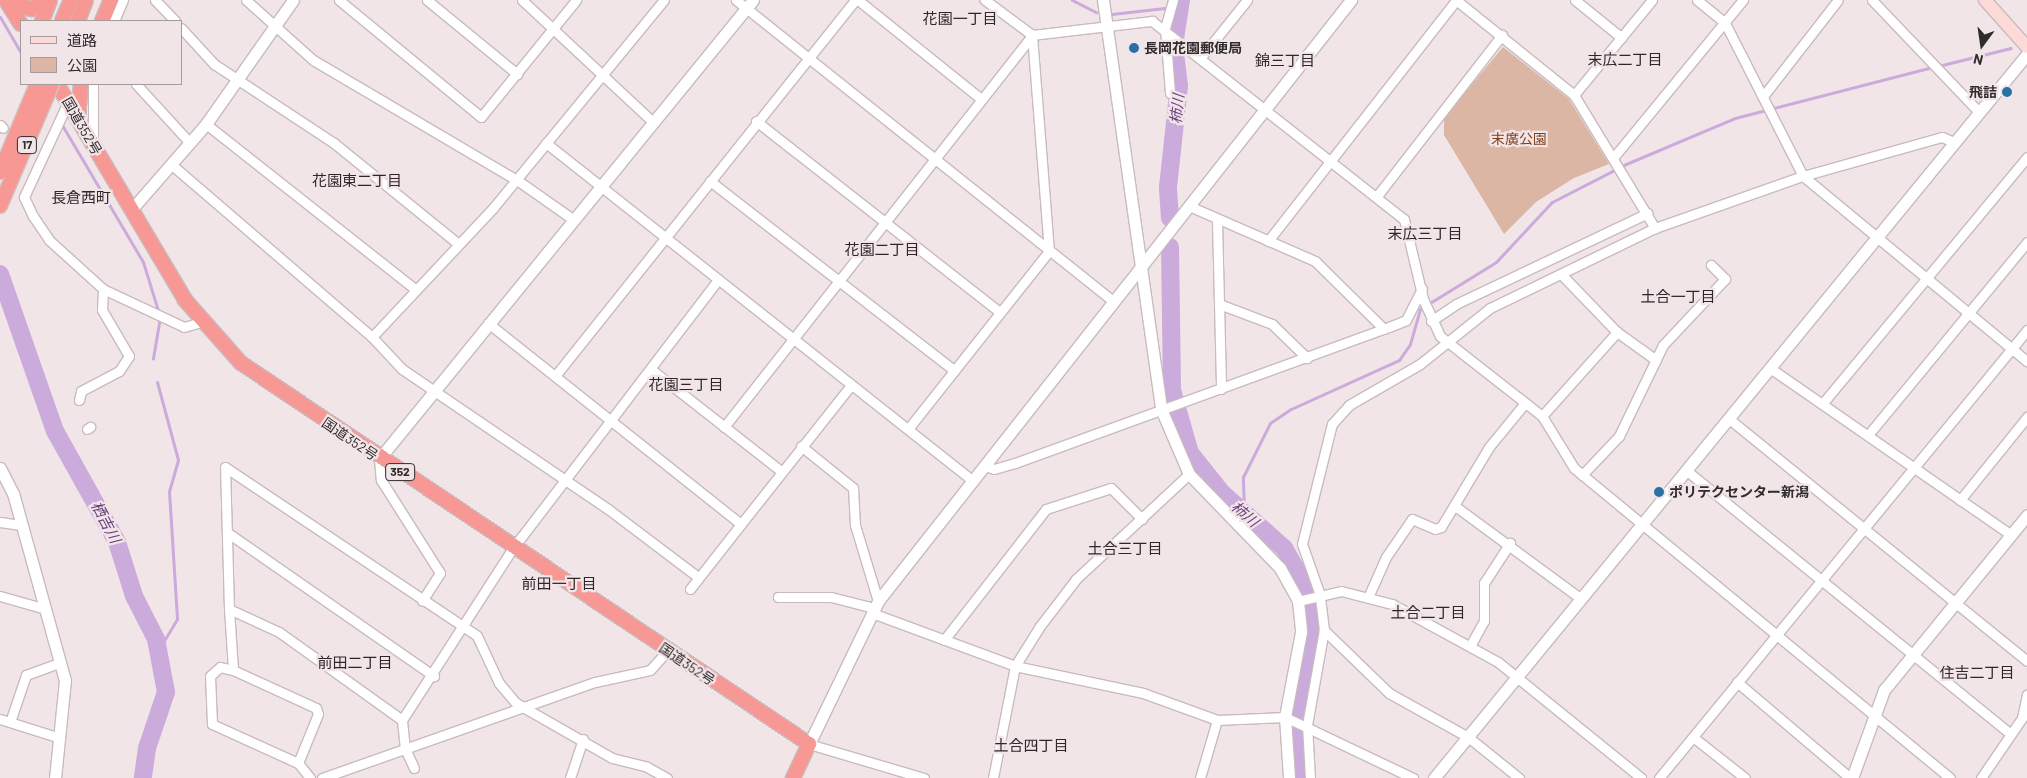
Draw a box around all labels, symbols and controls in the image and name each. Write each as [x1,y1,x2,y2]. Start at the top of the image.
district label: 花園一丁目 [923,10,997,28]
legend [20,20,182,85]
north arrow [1957,20,2007,70]
text: 道路 [67,31,97,49]
place label: 長岡花園郵便局 [1144,40,1242,56]
marker: 長岡花園郵便局 [1128,42,1140,54]
district label: 末広二丁目 [1588,51,1662,69]
text: N [1972,51,1985,69]
district label: 錦三丁目 [1255,52,1315,70]
text: 公園 [67,56,97,74]
place label: 飛詰 [1969,84,1997,100]
marker: 飛詰 [2001,86,2013,98]
water label: 柿川 [1166,93,1188,125]
street label: 国道352号 [59,94,105,158]
park label: 末廣公園 [1491,131,1547,147]
road number: 17 [16,136,38,154]
district label: 花園東二丁目 [312,172,402,190]
district label: 長倉西町 [51,189,111,207]
district label: 末広三丁目 [1388,225,1462,243]
district label: 花園二丁目 [845,241,919,259]
district label: 土合一丁目 [1641,288,1715,306]
district label: 花園三丁目 [649,376,723,394]
street label: 国道352号 [319,414,381,464]
road number: 352 [385,462,415,482]
place label: ポリテクセンター新潟 [1669,484,1809,500]
marker: ポリテクセンター新潟 [1653,486,1665,498]
water label: 柿川 [1228,497,1262,531]
water label: 栖吉川 [87,498,125,546]
district label: 土合三丁目 [1088,540,1162,558]
district label: 前田一丁目 [522,575,596,593]
district label: 土合二丁目 [1391,604,1465,622]
street label: 国道352号 [656,639,718,689]
district label: 前田二丁目 [318,654,392,672]
district label: 住吉二丁目 [1940,664,2014,682]
district label: 土合四丁目 [994,737,1068,755]

